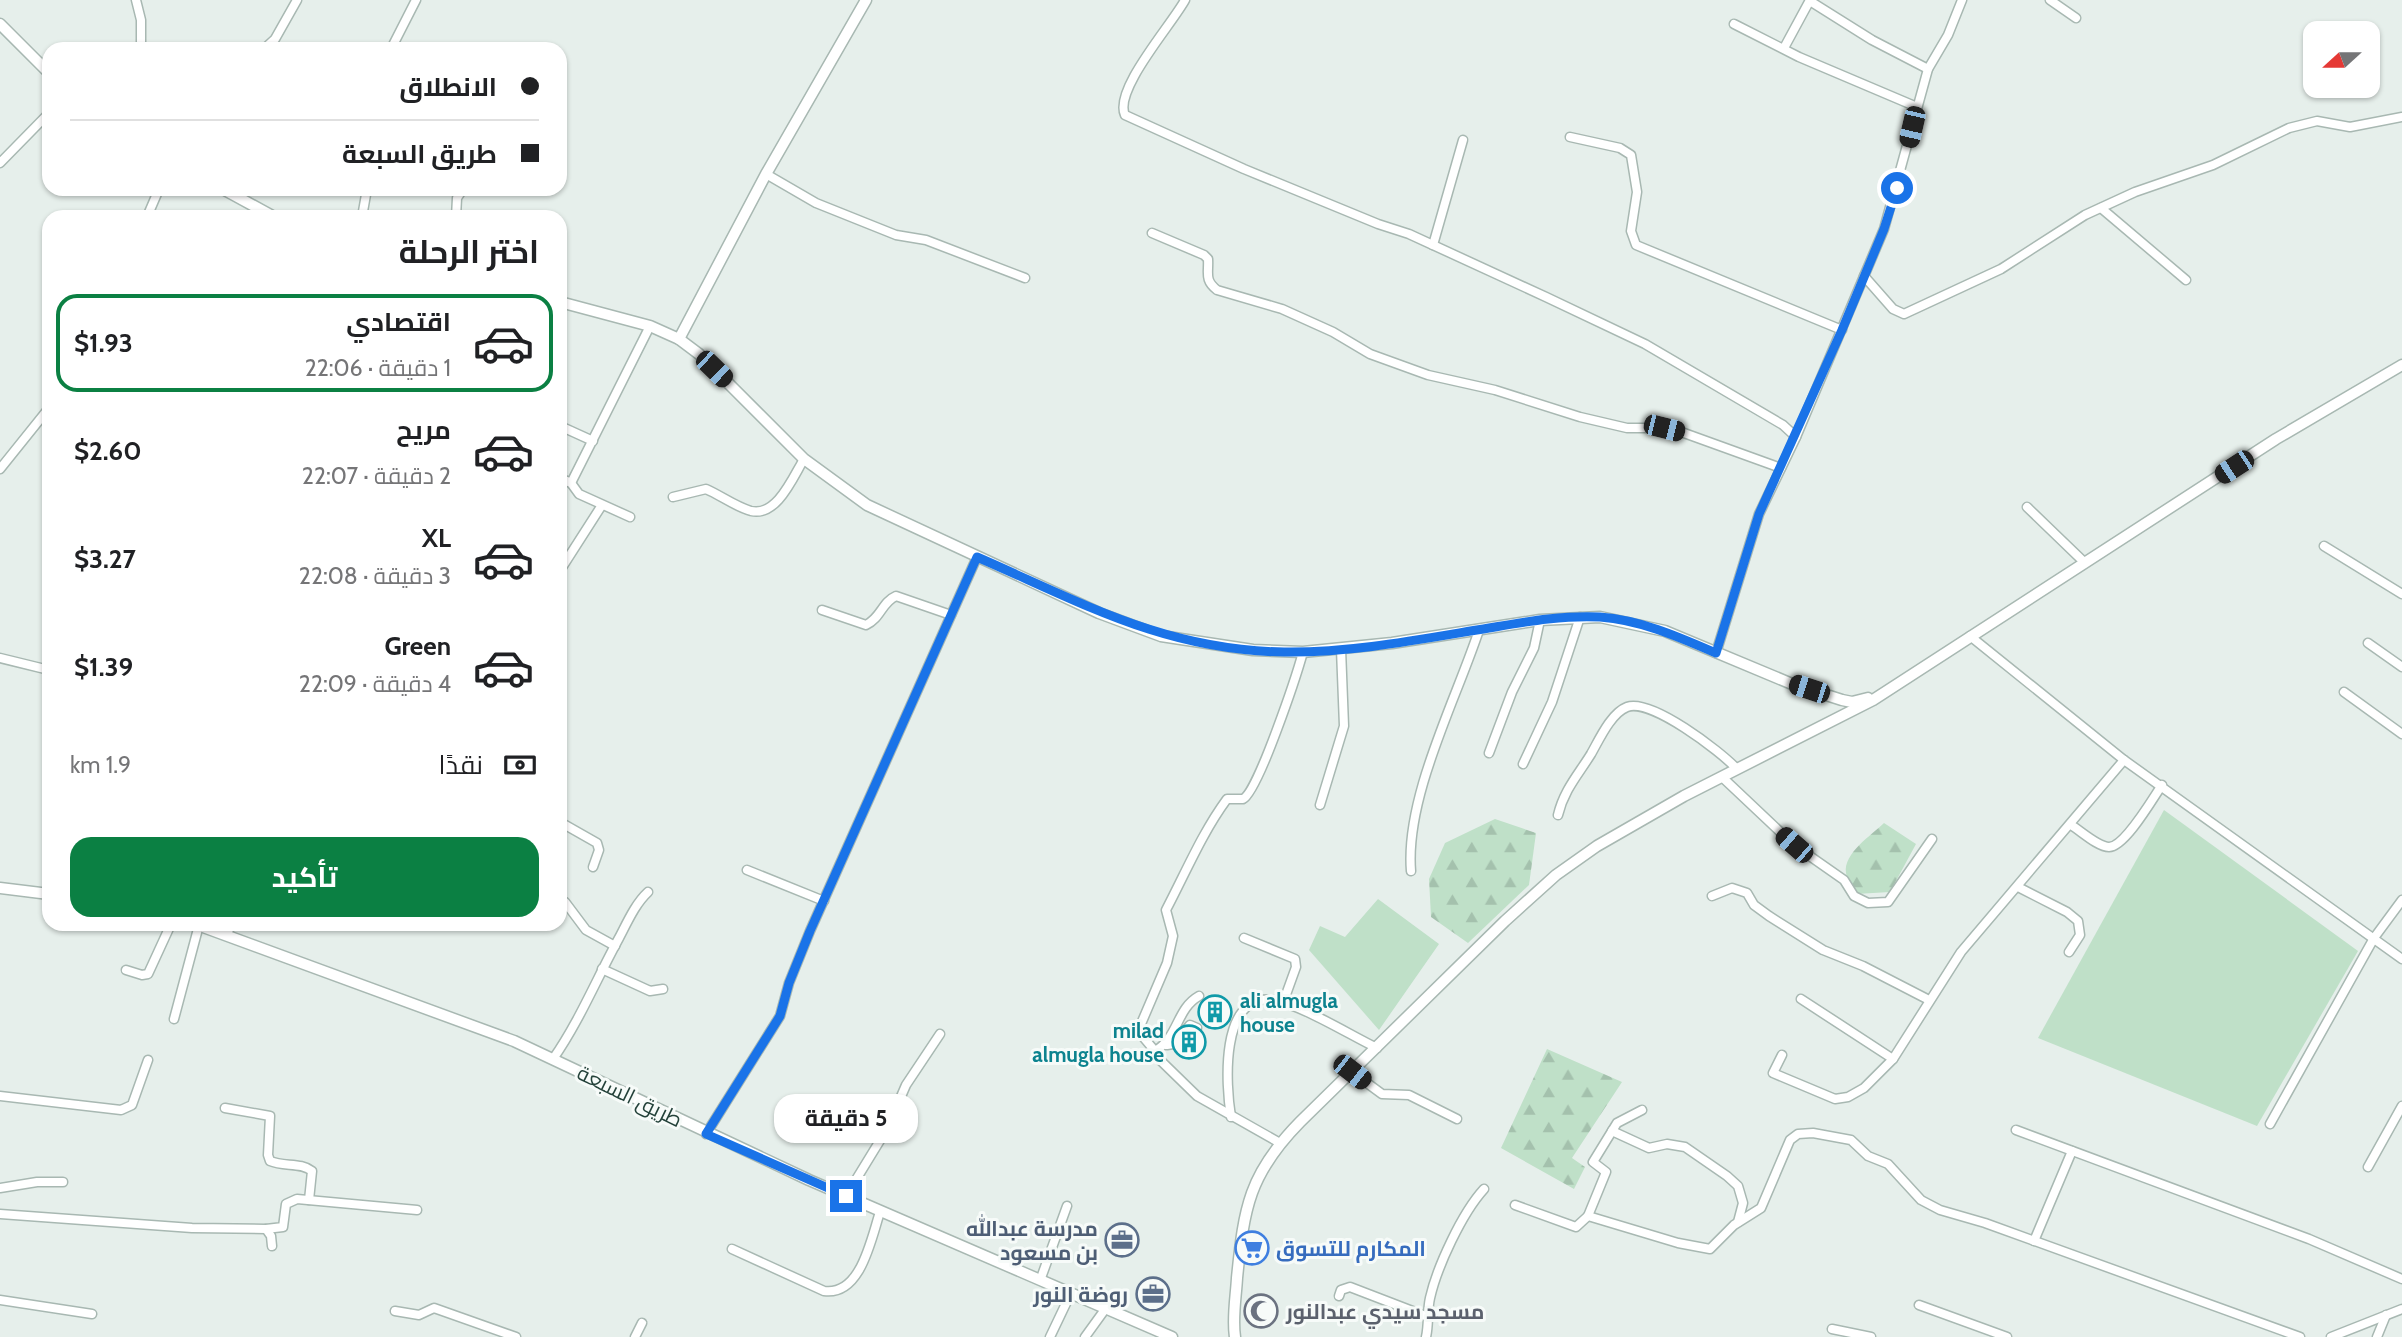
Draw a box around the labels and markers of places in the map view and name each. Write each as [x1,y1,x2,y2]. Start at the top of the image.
place label: ali almugla house [1240,988,1339,1037]
building icon: ali almugla house [1196,993,1234,1031]
place label: milad almugla house [1032,1018,1164,1067]
building icon: milad almugla house [1170,1023,1208,1061]
place label: مدرسة عبدالله بن مسعود [966,1214,1098,1266]
office icon: مدرسة عبدالله بن مسعود [1103,1221,1141,1259]
supermarket icon: المكارم للتسوق [1233,1229,1271,1267]
place label: المكارم للتسوق [1276,1236,1426,1263]
office icon: روضة النور [1134,1275,1172,1313]
place label: روضة النور [1032,1282,1128,1308]
mosque icon: مسجد سيدي عبدالنور [1242,1292,1280,1330]
place label: مسجد سيدي عبدالنور [1285,1299,1484,1329]

